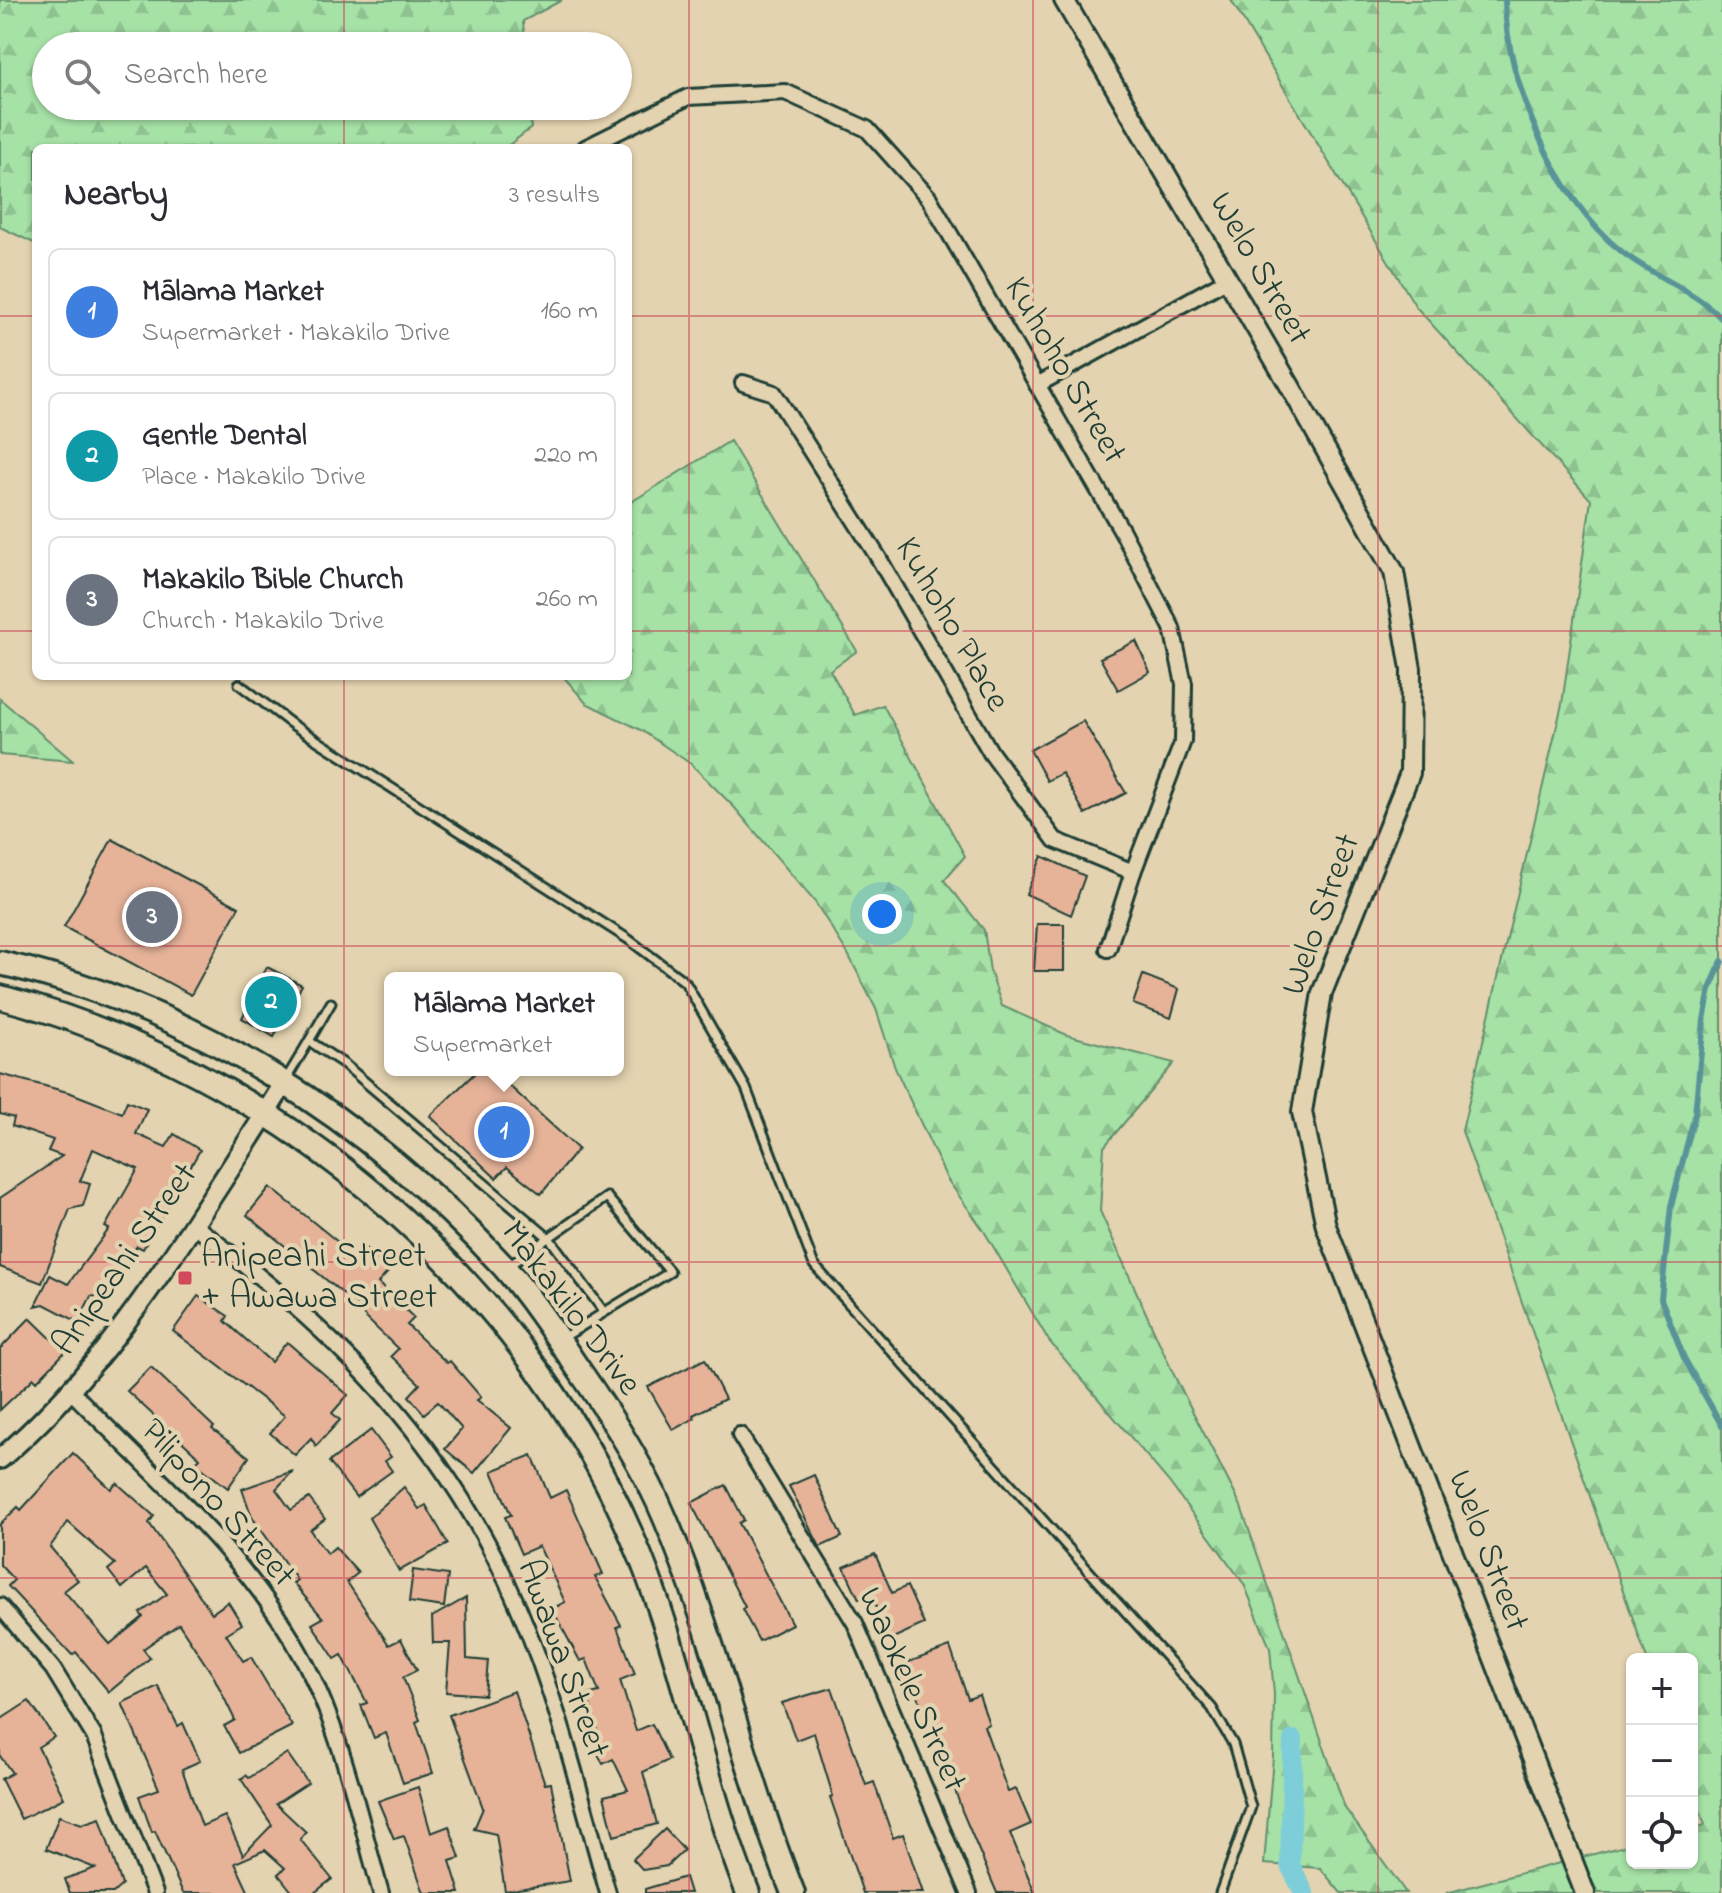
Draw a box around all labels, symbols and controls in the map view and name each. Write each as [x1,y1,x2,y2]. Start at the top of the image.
search box [32,32,632,120]
icon: search [60,54,104,98]
text: Search here [124,54,268,98]
text: Nearby [64,171,168,221]
text: 3 results [509,177,600,215]
street label: Welo Street [1194,183,1324,355]
street label: Kuhoho Street [989,268,1139,474]
text: Mālama Market [142,271,324,315]
text: 1 [88,293,96,331]
text: 160 m [540,293,598,331]
text: Supermarket · Makakilo Drive [142,315,450,353]
text: Gentle Dental [142,415,307,459]
text: 2 [86,437,98,475]
text: 220 m [534,437,598,475]
text: Place · Makakilo Drive [142,459,366,497]
street label: Kuhoho Place [880,528,1023,723]
text: Makakilo Bible Church [142,559,404,603]
text: 3 [87,581,97,619]
text: 260 m [536,581,598,619]
text: Church · Makakilo Drive [142,603,384,641]
street label: Welo Street [1268,827,1376,1003]
pin: 3 [126,887,178,947]
your location [862,894,902,934]
pin: 2 [245,972,297,1032]
popup [384,972,624,1076]
text: Mālama Market [413,983,595,1027]
text: Supermarket [413,1027,552,1065]
pin: 1 [478,1102,530,1162]
street label: Anipeahi Street [40,1153,212,1367]
street label: Makakilo Drive [486,1210,654,1409]
place label: Anipeahi Street + Awawa Street [201,1231,437,1325]
marker: Anipeahi Street + Awawa Street [176,1269,194,1287]
street label: Pilipono Street [126,1407,308,1601]
street label: Welo Street [1432,1463,1542,1639]
street label: Awawa Street [502,1552,622,1766]
street label: Waokele Street [842,1579,980,1801]
map controls [1626,1653,1698,1869]
button: + [1626,1653,1698,1725]
button: − [1626,1725,1698,1797]
button: locate [1626,1797,1698,1869]

